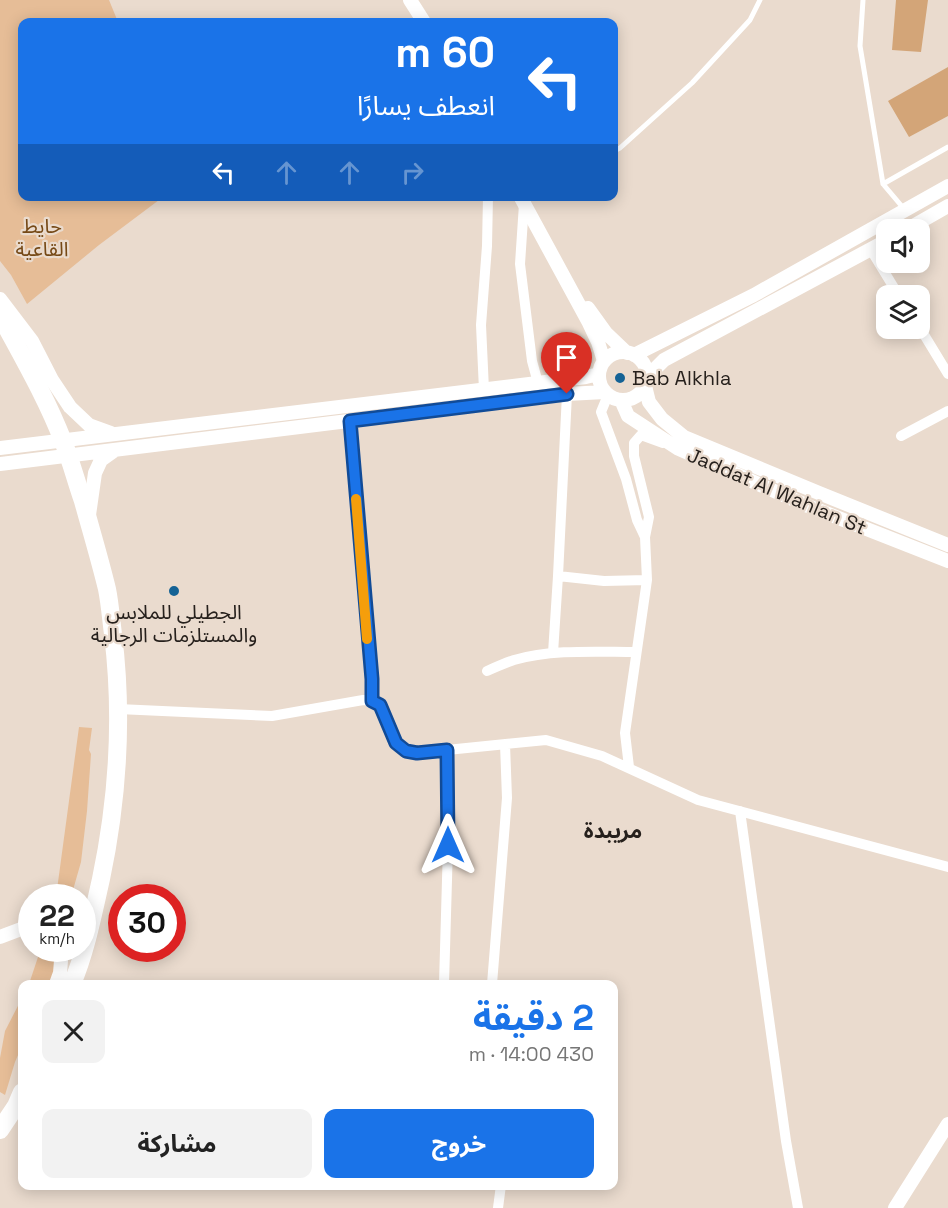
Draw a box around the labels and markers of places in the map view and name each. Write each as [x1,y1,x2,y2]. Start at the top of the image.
pin [541,332,592,394]
place label: Bab Alkhla [632,365,731,391]
marker: Bab Alkhla [613,371,627,385]
marker: الجطيلي للملابس والمستلزمات الرجالية [167,584,181,598]
place label: الجطيلي للملابس والمستلزمات الرجالية [91,599,257,648]

